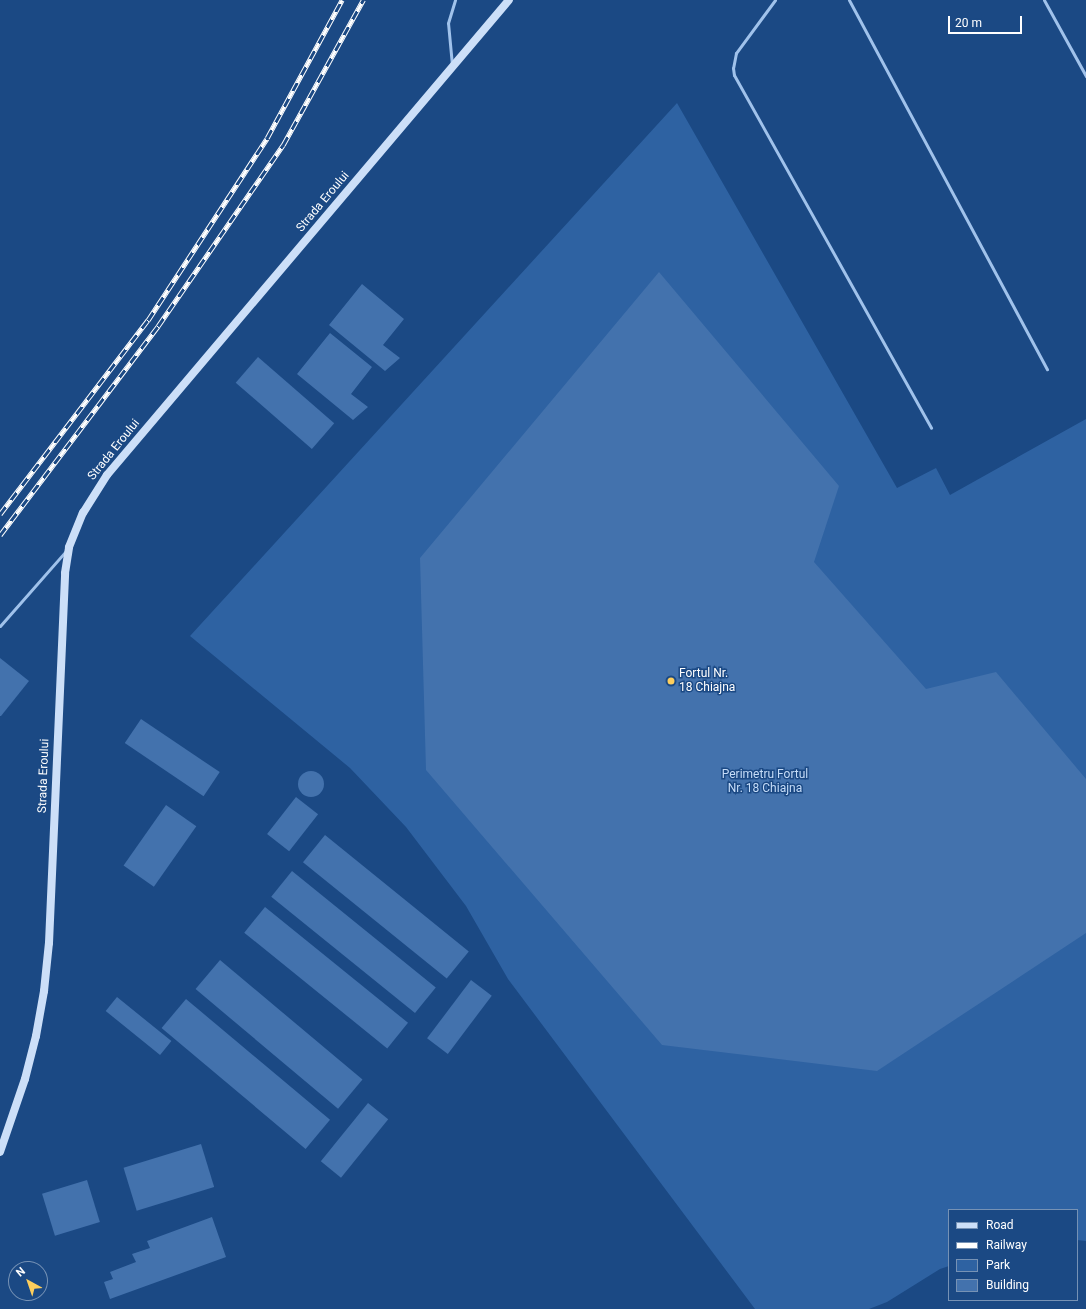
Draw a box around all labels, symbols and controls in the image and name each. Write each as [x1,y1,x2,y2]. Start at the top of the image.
scale bar [950,8,1024,34]
text: 20 m [955,16,982,30]
street label: Strada Eroului [294,169,352,235]
street label: Strada Eroului [85,417,143,483]
place label: Fortul Nr. 18 Chiajna [679,667,735,695]
marker: Fortul Nr. 18 Chiajna [666,676,676,686]
street label: Strada Eroului [36,739,52,813]
park label: Perimetru Fortul Nr. 18 Chiajna [722,768,808,796]
legend [948,1209,1078,1301]
text: Road [986,1218,1014,1232]
text: Railway [986,1238,1027,1252]
text: Park [986,1258,1010,1272]
north arrow [8,1261,48,1301]
text: N [13,1265,28,1280]
text: Building [986,1278,1029,1292]

